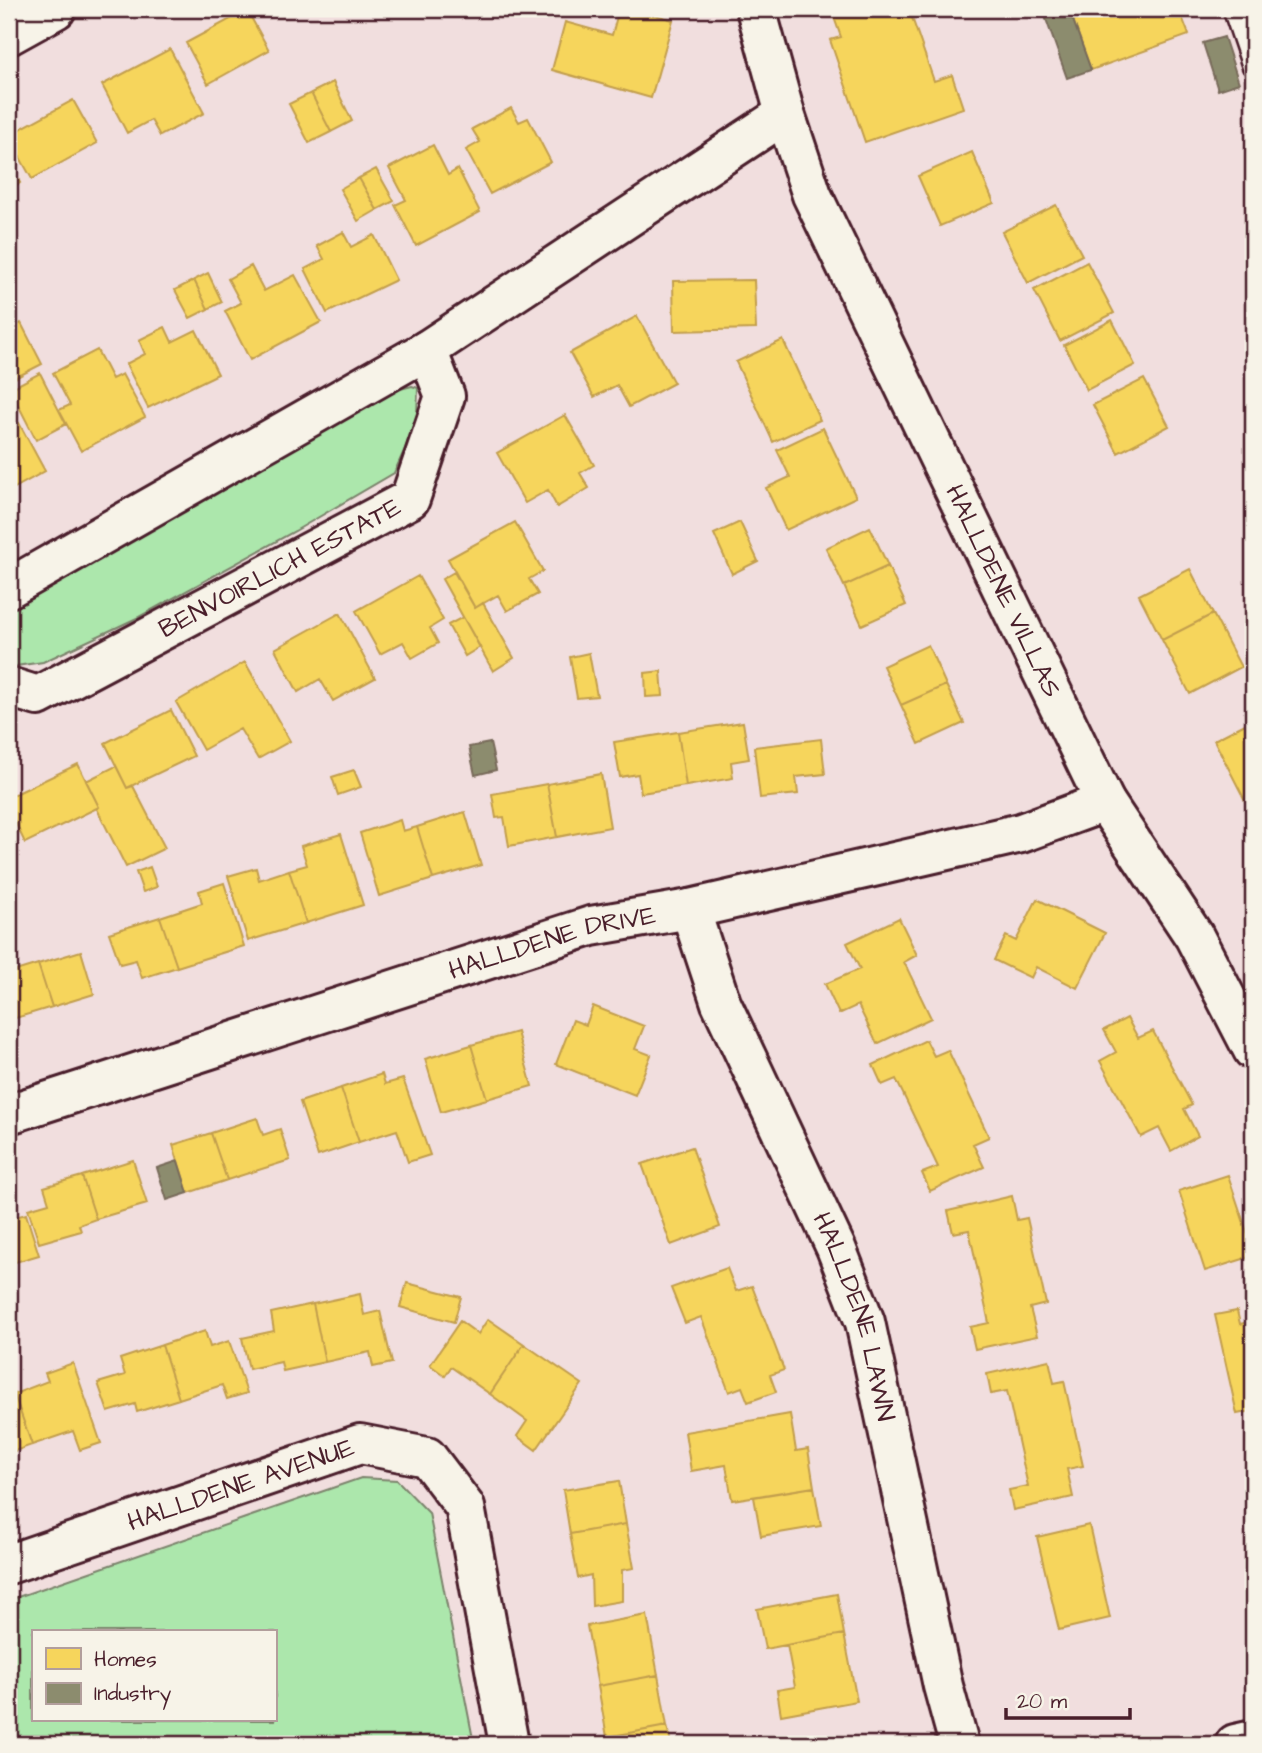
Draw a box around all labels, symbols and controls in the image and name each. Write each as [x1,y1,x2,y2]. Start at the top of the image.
street label: HALLDENE VILLAS [936,478,1070,703]
street label: BENVOIRLICH ESTATE [152,489,407,647]
street label: HALLDENE DRIVE [444,897,658,989]
street label: HALLDENE LAWN [804,1206,904,1425]
street label: HALLDENE AVENUE [123,1429,359,1540]
legend [32,1630,276,1722]
text: Homes [94,1645,157,1674]
scale bar [1006,1676,1131,1720]
text: Industry [94,1679,172,1710]
text: 20 m [1017,1687,1068,1716]

